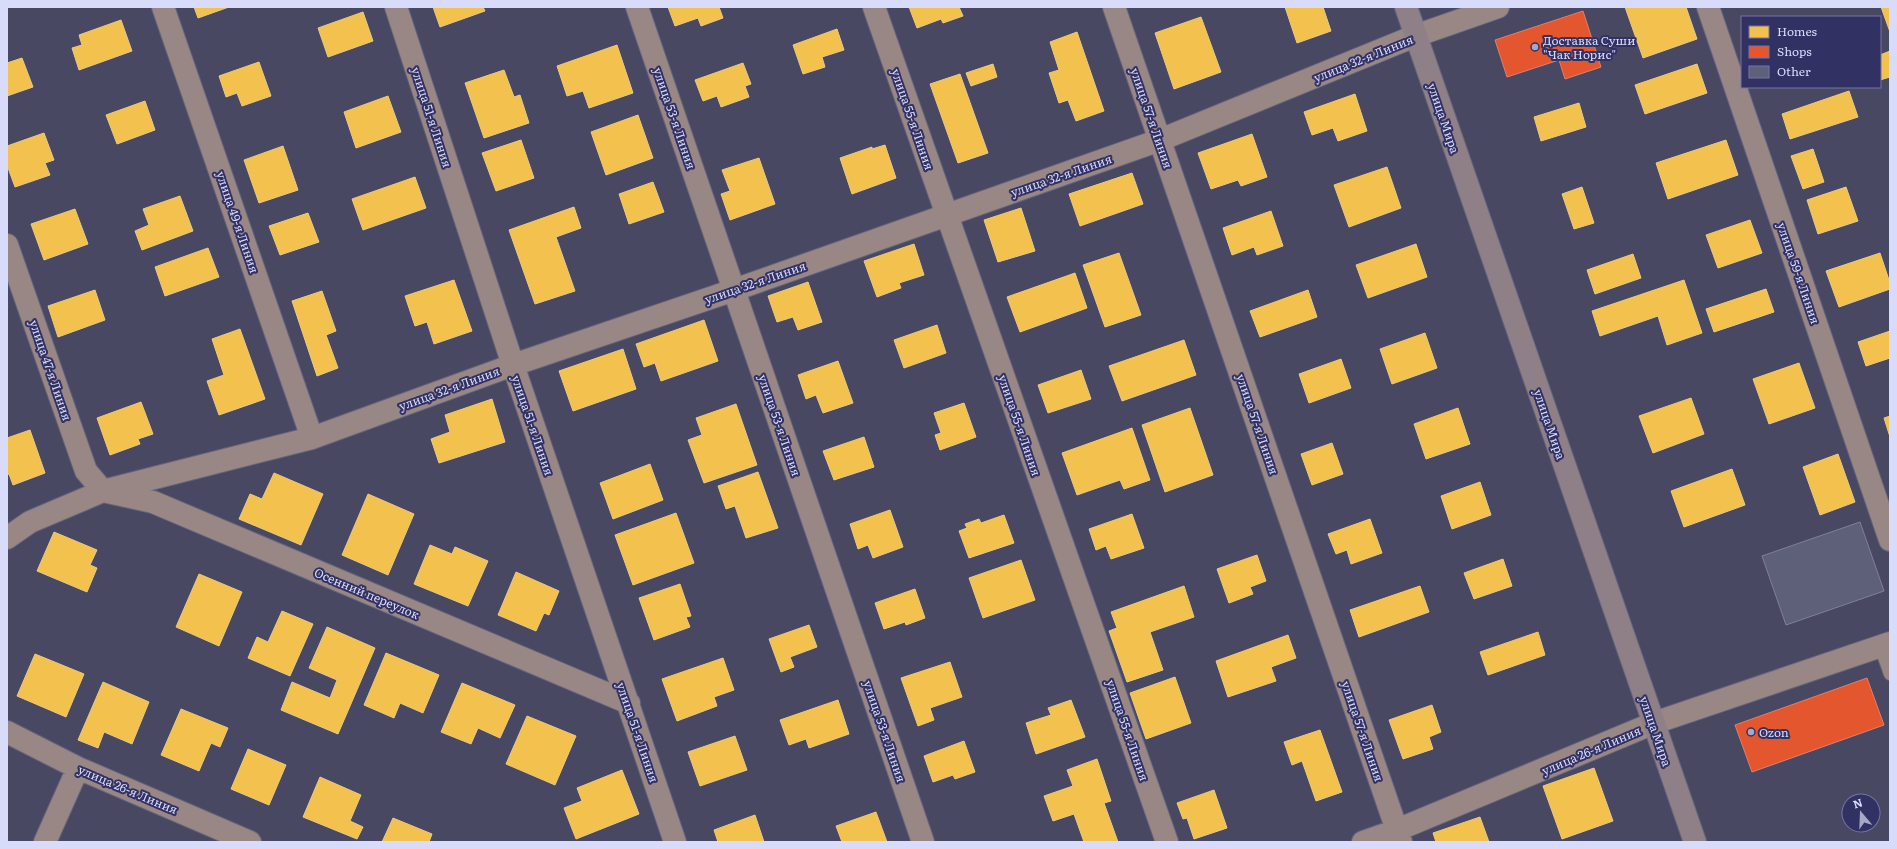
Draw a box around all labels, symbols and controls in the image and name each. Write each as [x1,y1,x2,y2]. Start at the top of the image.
legend [1741,16,1881,88]
text: Homes [1777,22,1817,40]
street label: улица 32-я Линия [1310,30,1416,86]
place label: Доставка Суши "Чак Норис" [1543,31,1635,63]
marker: Доставка Суши "Чак Норис" [1530,42,1540,52]
text: Shops [1777,42,1812,60]
text: Other [1777,62,1811,80]
street label: улица 51-я Линия [407,64,457,170]
street label: улица 53-я Линия [649,65,701,171]
street label: улица 57-я Линия [1126,65,1178,171]
street label: улица 55-я Линия [887,66,939,172]
street label: улица Мира [1424,80,1465,156]
street label: улица 32-я Линия [1008,149,1114,201]
street label: улица 49-я Линия [212,169,264,275]
street label: улица 59-я Линия [1773,220,1825,326]
street label: улица 32-я Линия [702,256,808,308]
street label: улица 47-я Линия [25,317,77,423]
street label: улица 32-я Линия [396,361,502,415]
street label: улица 57-я Линия [1232,371,1284,477]
street label: улица 51-я Линия [507,372,559,478]
street label: улица 53-я Линия [754,372,806,478]
street label: улица 55-я Линия [994,372,1046,478]
street label: улица Мира [1530,386,1571,462]
street label: Осенний переулок [312,563,422,623]
street label: улица 55-я Линия [1102,677,1154,783]
street label: улица 53-я Линия [859,678,911,784]
street label: улица 57-я Линия [1337,678,1389,784]
street label: улица 51-я Линия [612,679,664,785]
street label: улица Мира [1636,693,1677,769]
street label: улица 26-я Линия [1538,721,1644,779]
place label: Ozon [1759,723,1789,741]
marker: Ozon [1746,727,1756,737]
street label: улица 26-я Линия [75,760,181,818]
north arrow [1841,793,1881,833]
text: N [1850,794,1864,812]

